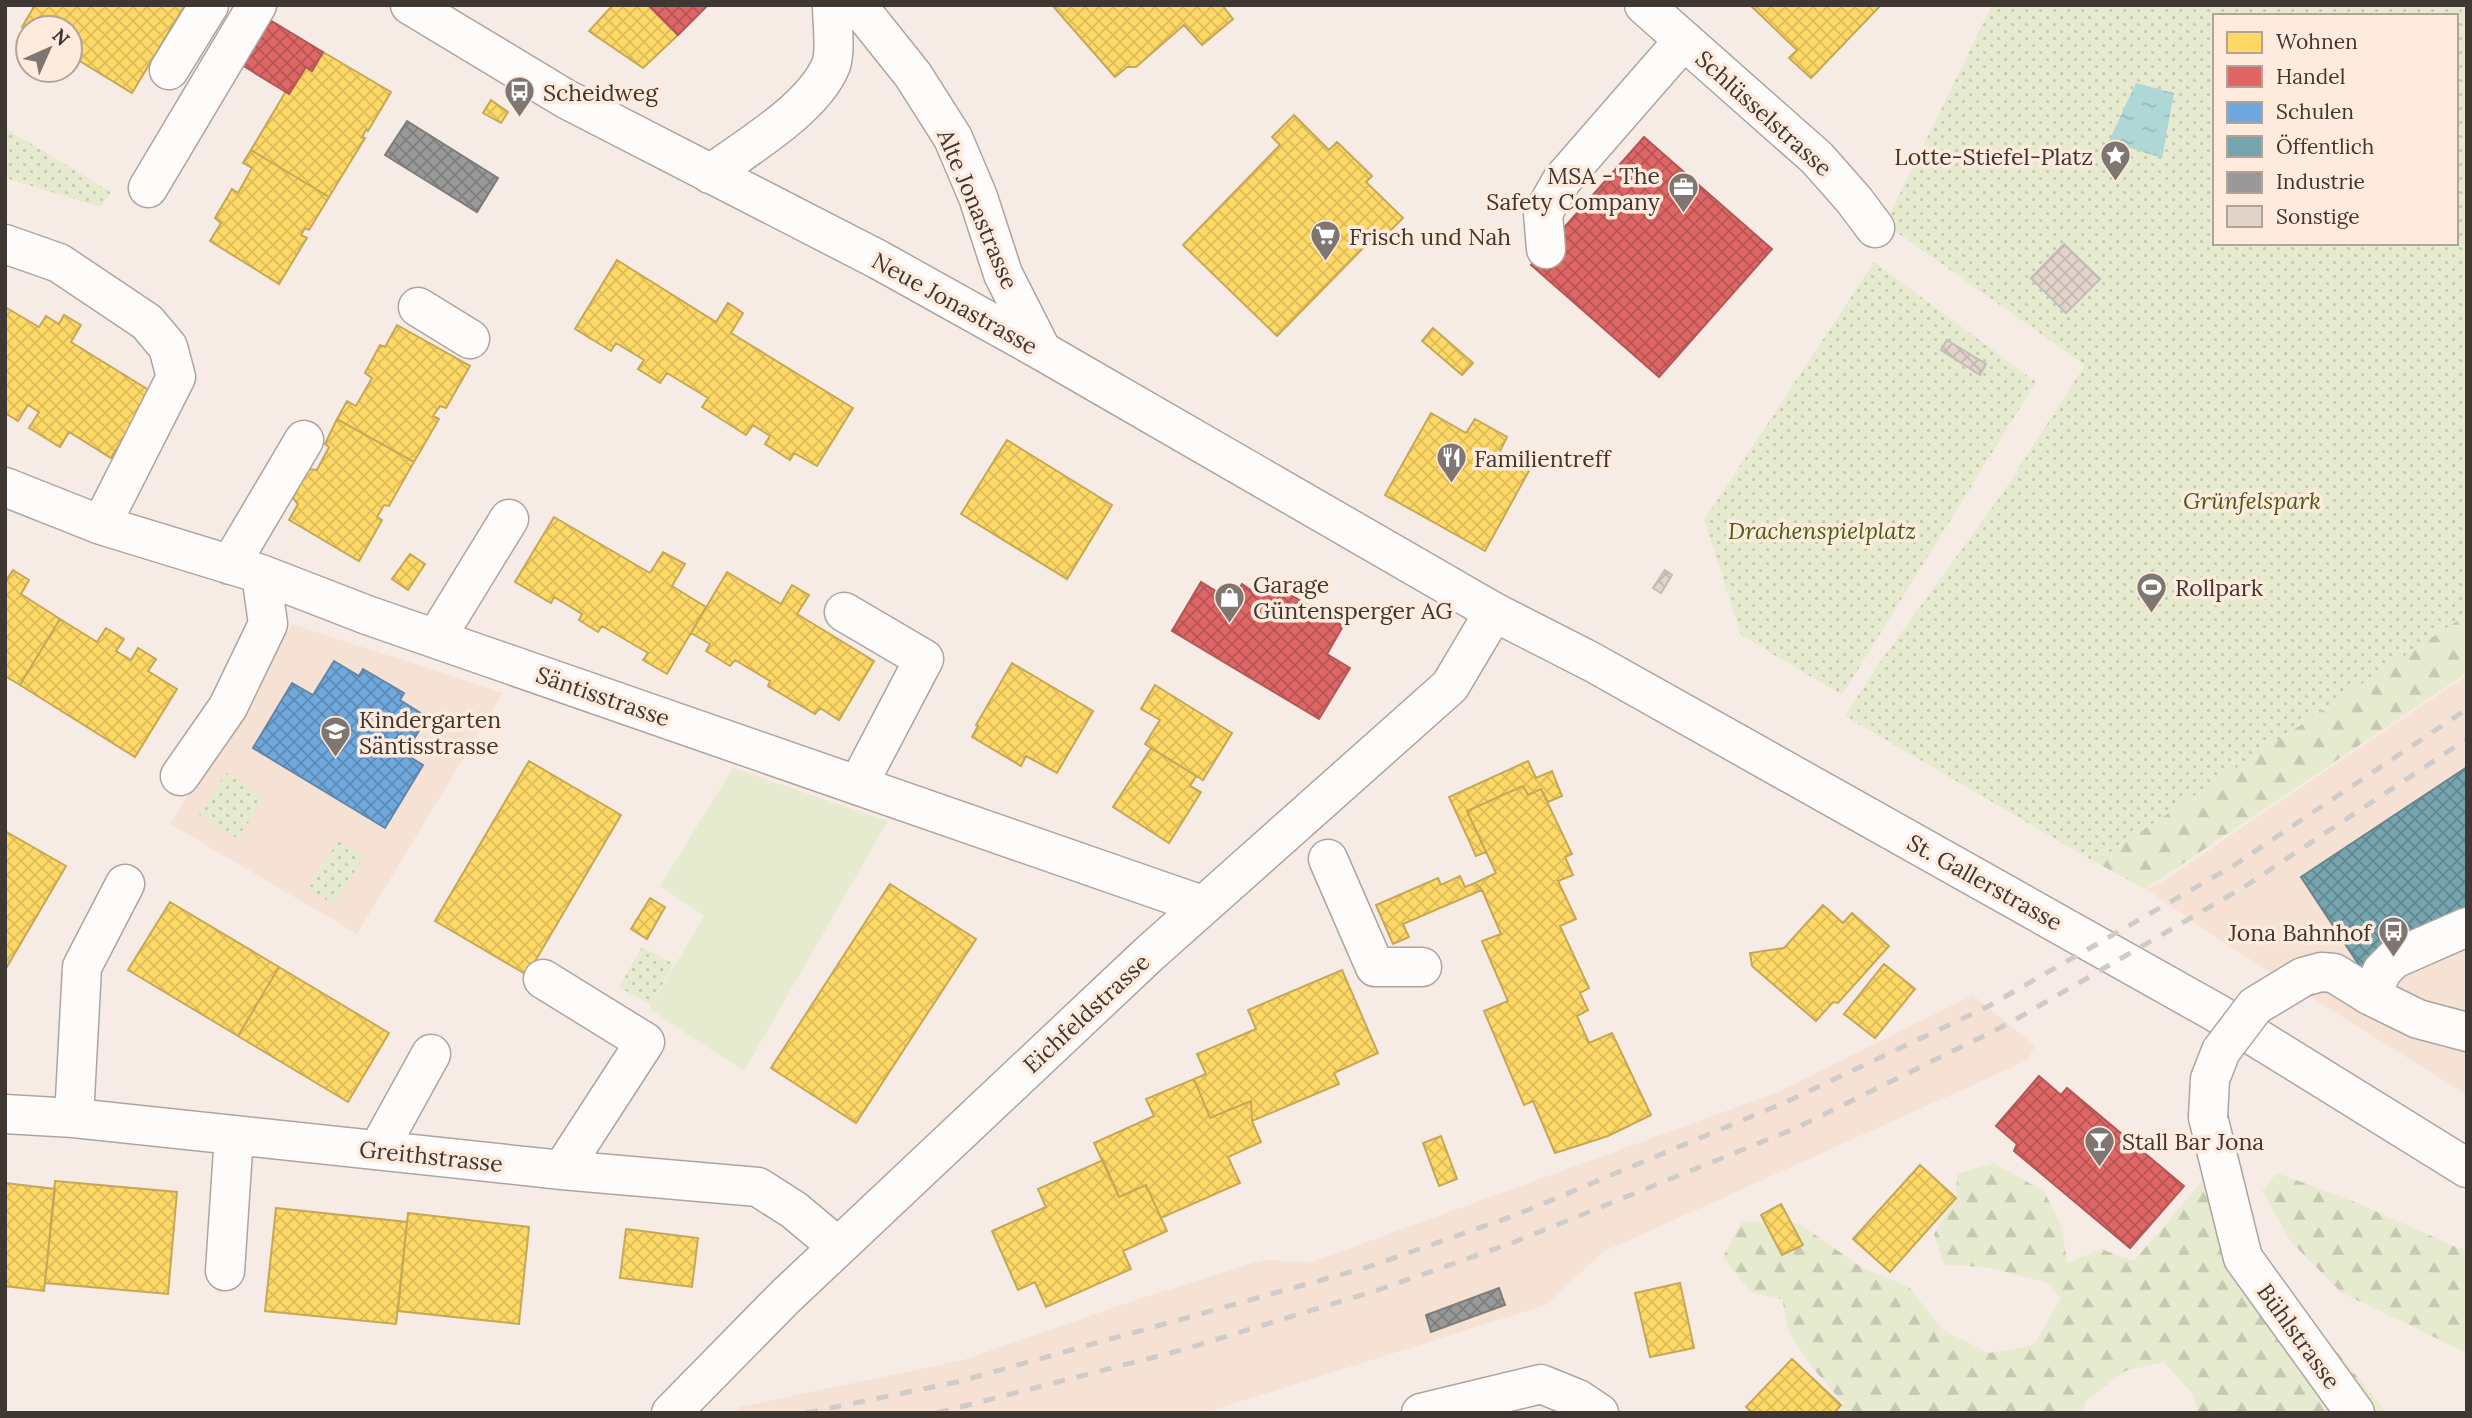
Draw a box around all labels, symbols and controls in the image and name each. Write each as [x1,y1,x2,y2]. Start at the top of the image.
north arrow [14,14,84,84]
legend [2213,14,2458,245]
text: N [47,23,75,51]
text: Wohnen [2276,28,2358,55]
street label: Schlüsselstrasse [1690,44,1838,182]
text: Handel [2276,63,2345,90]
bus stop icon: Scheidweg [503,75,537,119]
place label: Scheidweg [543,78,659,107]
text: Schulen [2276,98,2354,125]
street label: Alte Jonastrasse [931,124,1025,293]
text: Öffentlich [2276,133,2374,160]
place icon: Lotte-Stiefel-Platz [2099,139,2133,183]
place label: Lotte-Stiefel-Platz [1894,142,2093,171]
place label: MSA - The Safety Company [1486,161,1661,216]
text: Industrie [2276,168,2365,195]
office icon: MSA - The Safety Company [1666,171,1700,215]
text: Sonstige [2276,203,2360,230]
supermarket icon: Frisch und Nah [1309,219,1343,263]
place label: Frisch und Nah [1349,222,1511,251]
street label: Neue Jonastrasse [867,246,1043,360]
restaurant icon: Familientreff [1434,441,1468,485]
place label: Familientreff [1474,444,1613,473]
park label: Grünfelspark [2183,486,2321,515]
park label: Drachenspielplatz [1728,516,1916,545]
place label: Garage Güntensperger AG [1253,570,1453,625]
sports icon: Rollpark [2135,570,2169,614]
place label: Rollpark [2175,573,2264,602]
shop icon: Garage Güntensperger AG [1213,580,1247,624]
street label: Säntisstrasse [532,660,674,732]
place label: Kindergarten Säntisstrasse [359,705,501,760]
school or university icon: Kindergarten Säntisstrasse [319,715,353,759]
street label: St. Gallerstrasse [1902,827,2068,937]
bus stop icon: Jona Bahnhof [2377,915,2411,959]
place label: Jona Bahnhof [2227,918,2373,947]
street label: Eichfeldstrasse [1017,947,1155,1079]
bar icon: Stall Bar Jona [2082,1124,2116,1168]
place label: Stall Bar Jona [2122,1127,2264,1156]
street label: Greithstrasse [358,1134,504,1178]
street label: Bühlstrasse [2251,1278,2347,1394]

